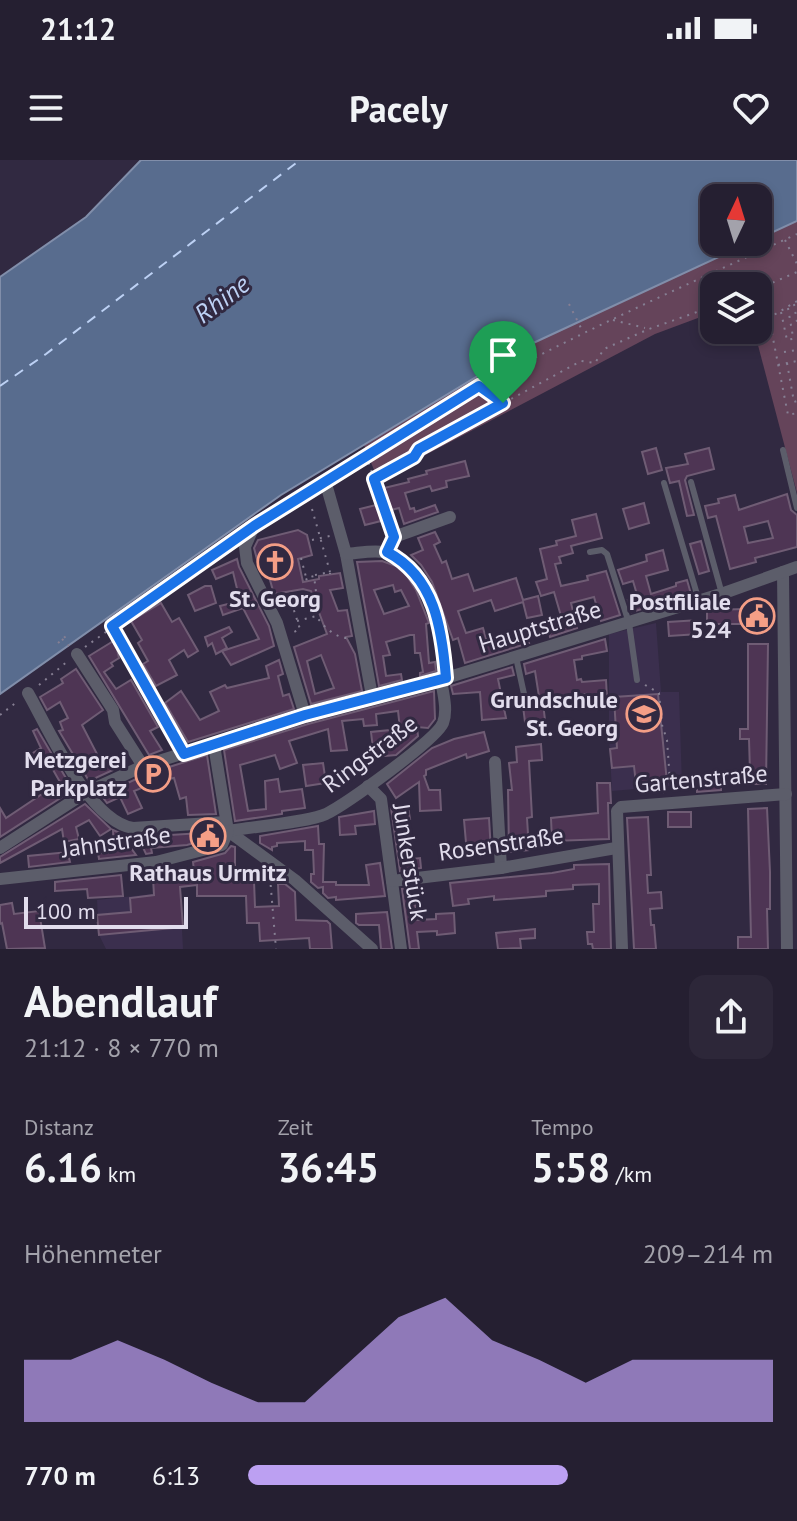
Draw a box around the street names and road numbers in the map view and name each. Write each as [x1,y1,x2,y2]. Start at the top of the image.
street label: Hauptstraße [475,593,605,660]
street label: Ringstraße [316,708,424,800]
street label: Gartenstraße [633,757,769,800]
street label: Junkerstück [386,800,435,923]
street label: Jahnstraße [58,819,172,865]
street label: Rosenstraße [436,819,566,868]

